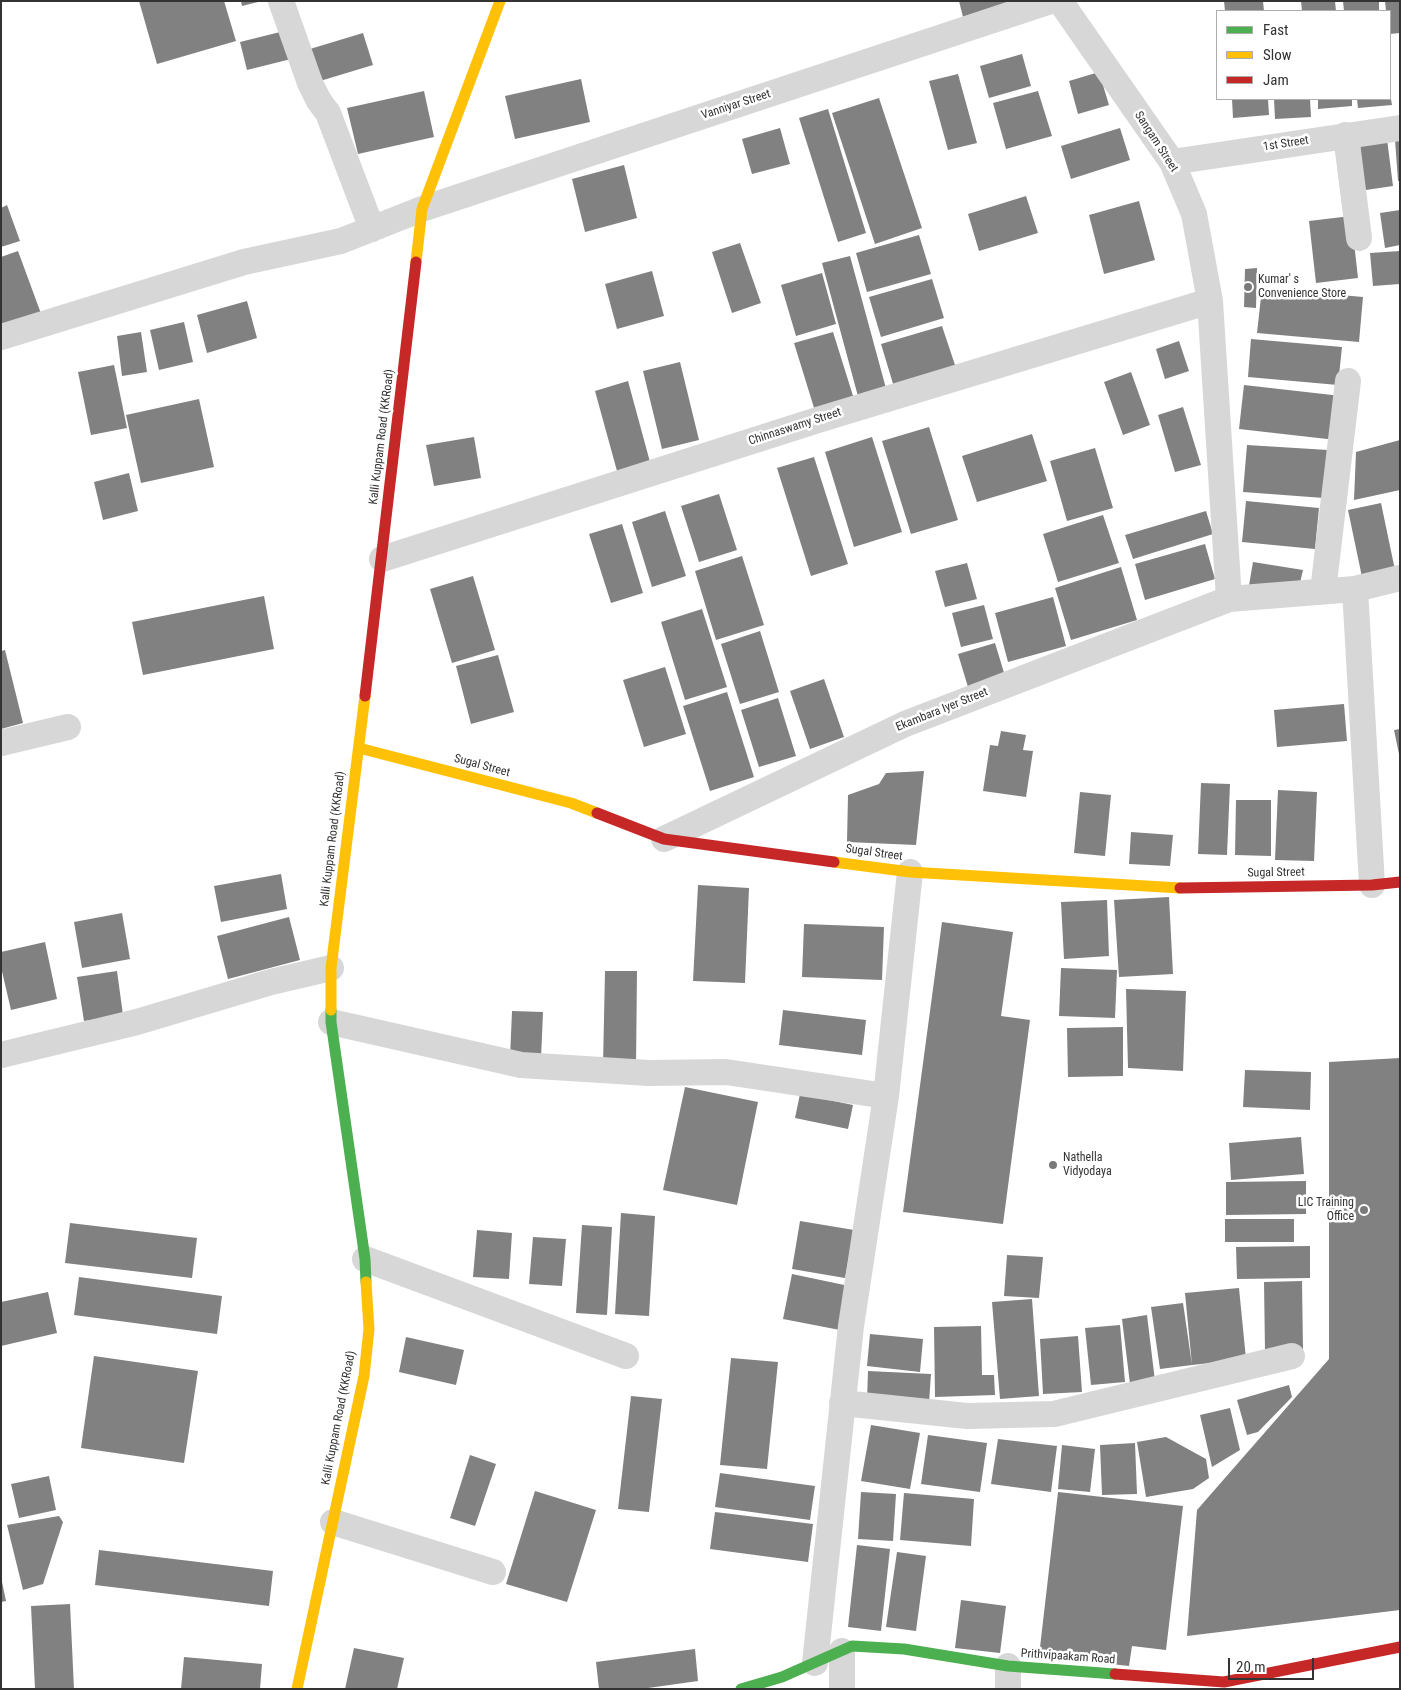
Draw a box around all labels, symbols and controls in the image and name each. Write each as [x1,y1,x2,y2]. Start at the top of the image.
legend [1216,10,1391,100]
text: Fast [1263,21,1288,39]
text: Slow [1263,46,1292,64]
text: Jam [1263,71,1289,89]
street label: Vanniyar Street [700,87,772,123]
street label: Sangam Street [1131,109,1181,175]
street label: 1st Street [1262,133,1310,155]
place label: Kumar' s Convenience Store [1258,273,1346,301]
marker: Kumar' s Convenience Store [1242,281,1254,293]
street label: Kalli Kuppam Road (KKRoad) [367,368,397,506]
street label: Chinnaswamy Street [747,405,843,449]
street label: Ekambara Iyer Street [894,685,990,735]
street label: Sugal Street [452,752,512,780]
street label: Kalli Kuppam Road (KKRoad) [318,770,348,908]
street label: Sugal Street [845,842,903,864]
street label: Sugal Street [1247,865,1305,881]
place label: Nathella Vidyodaya [1063,1151,1112,1179]
marker: Nathella Vidyodaya [1047,1159,1059,1171]
place label: LIC Training Office [1298,1196,1354,1224]
marker: LIC Training Office [1358,1204,1370,1216]
street label: Kalli Kuppam Road (KKRoad) [319,1350,359,1486]
street label: Prithvipaakam Road [1020,1647,1116,1667]
scale bar [1231,1648,1317,1680]
text: 20 m [1236,1658,1266,1676]

